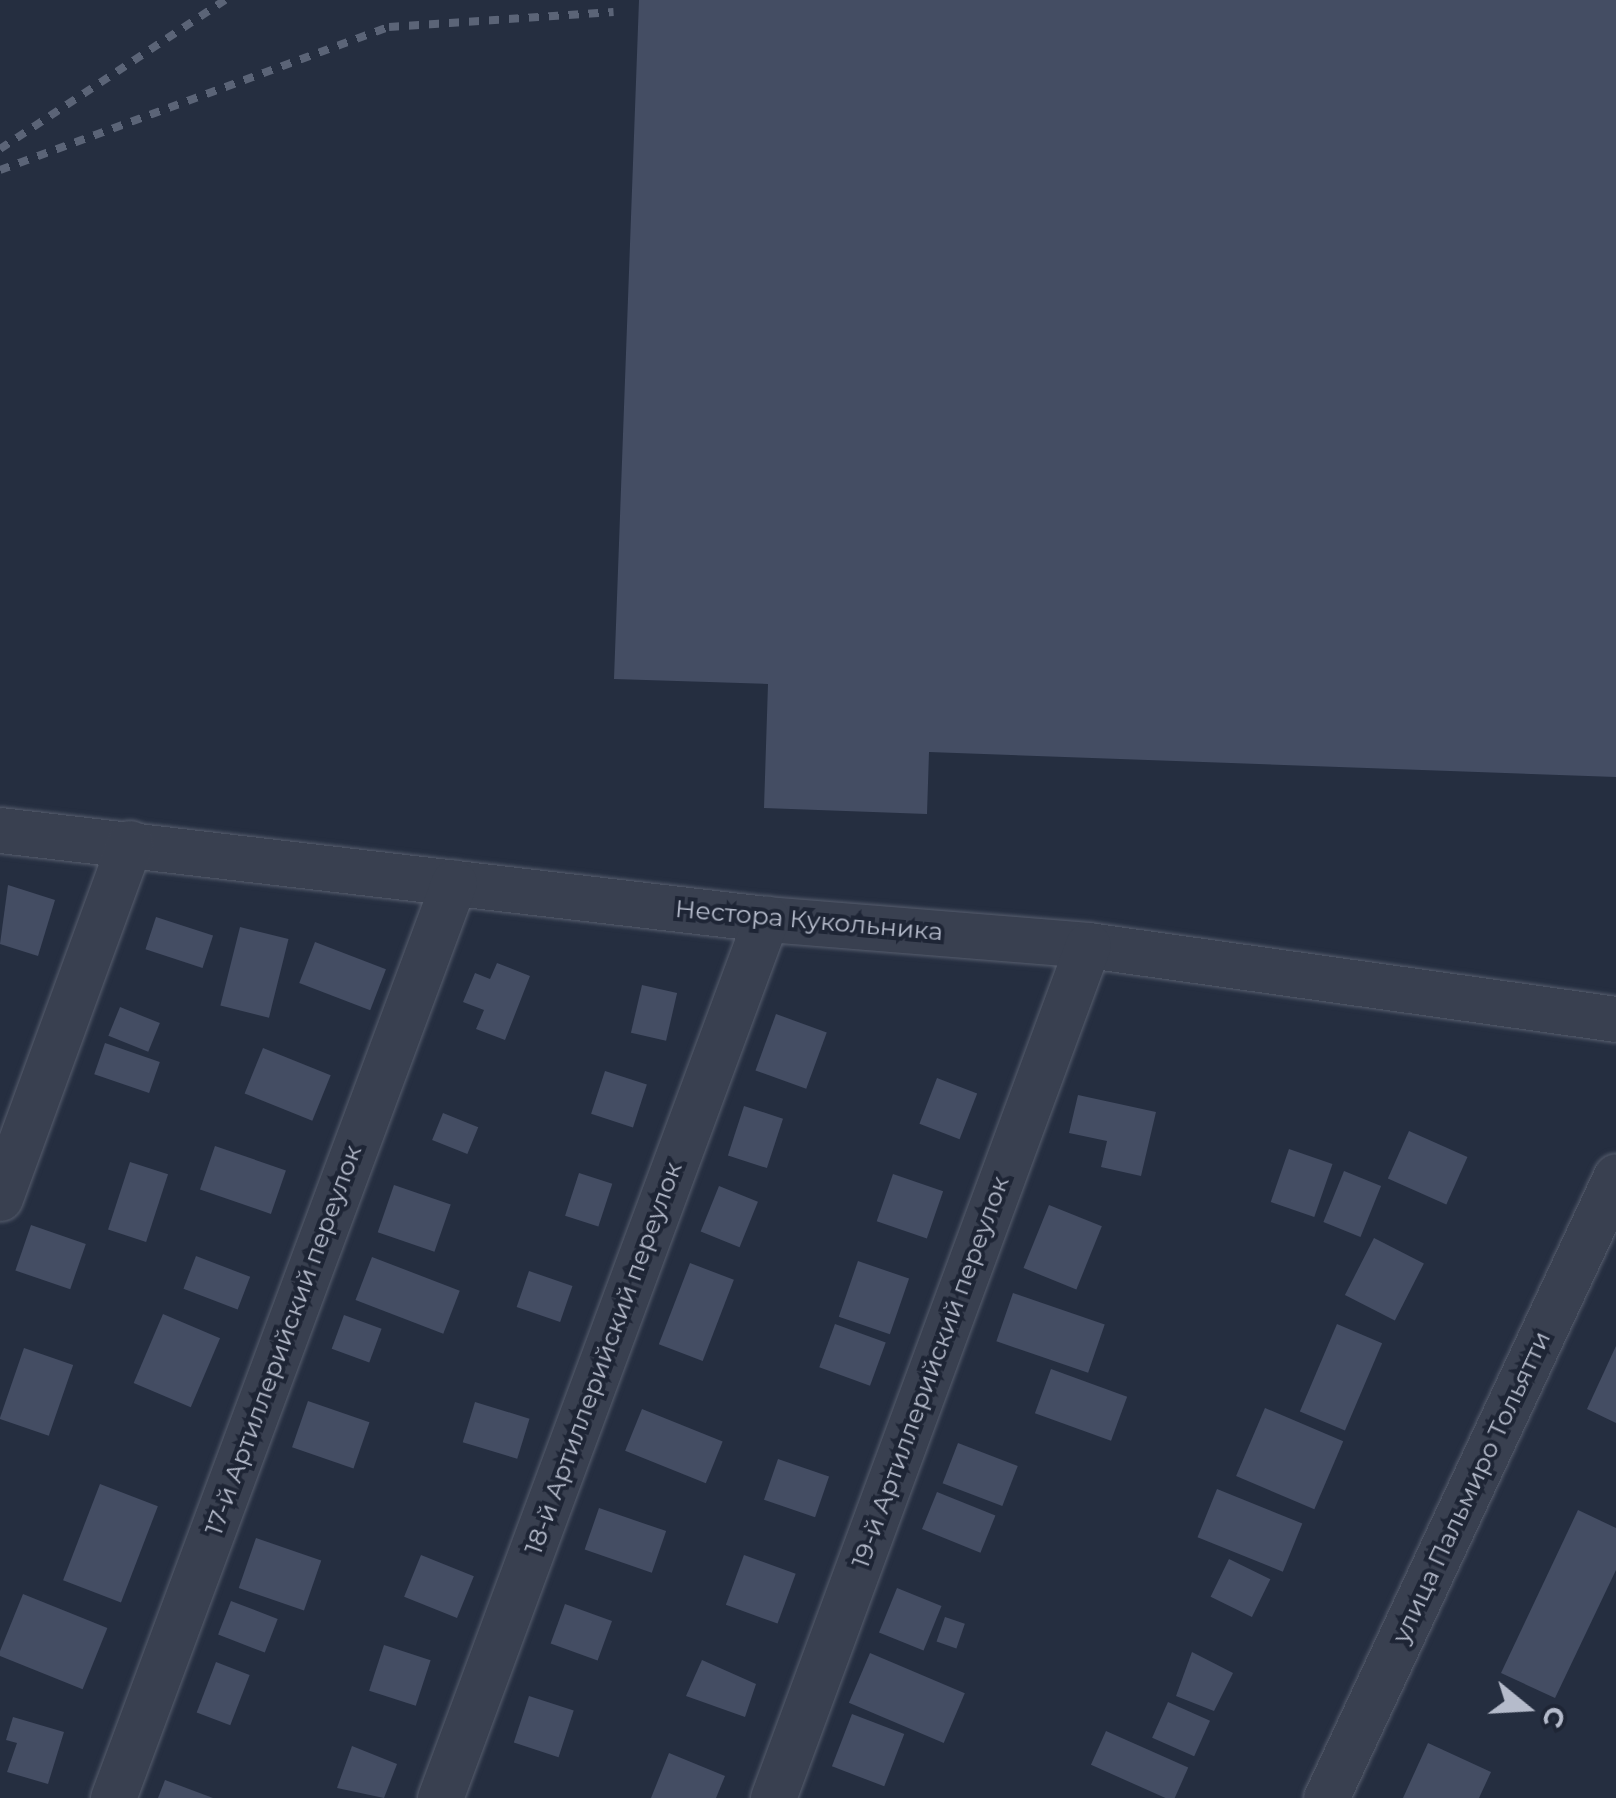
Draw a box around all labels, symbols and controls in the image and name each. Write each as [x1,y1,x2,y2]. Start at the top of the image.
street label: Нестора Кукольника [674,893,944,947]
street label: 17-й Артиллерийский переулок [198,1141,368,1539]
street label: 18-й Артиллерийский переулок [518,1158,688,1558]
street label: 19-й Артиллерийский переулок [845,1172,1015,1572]
street label: улица Пальмиро Тольятти [1385,1326,1557,1648]
north arrow [1476,1658,1576,1758]
text: С [1535,1702,1574,1732]

